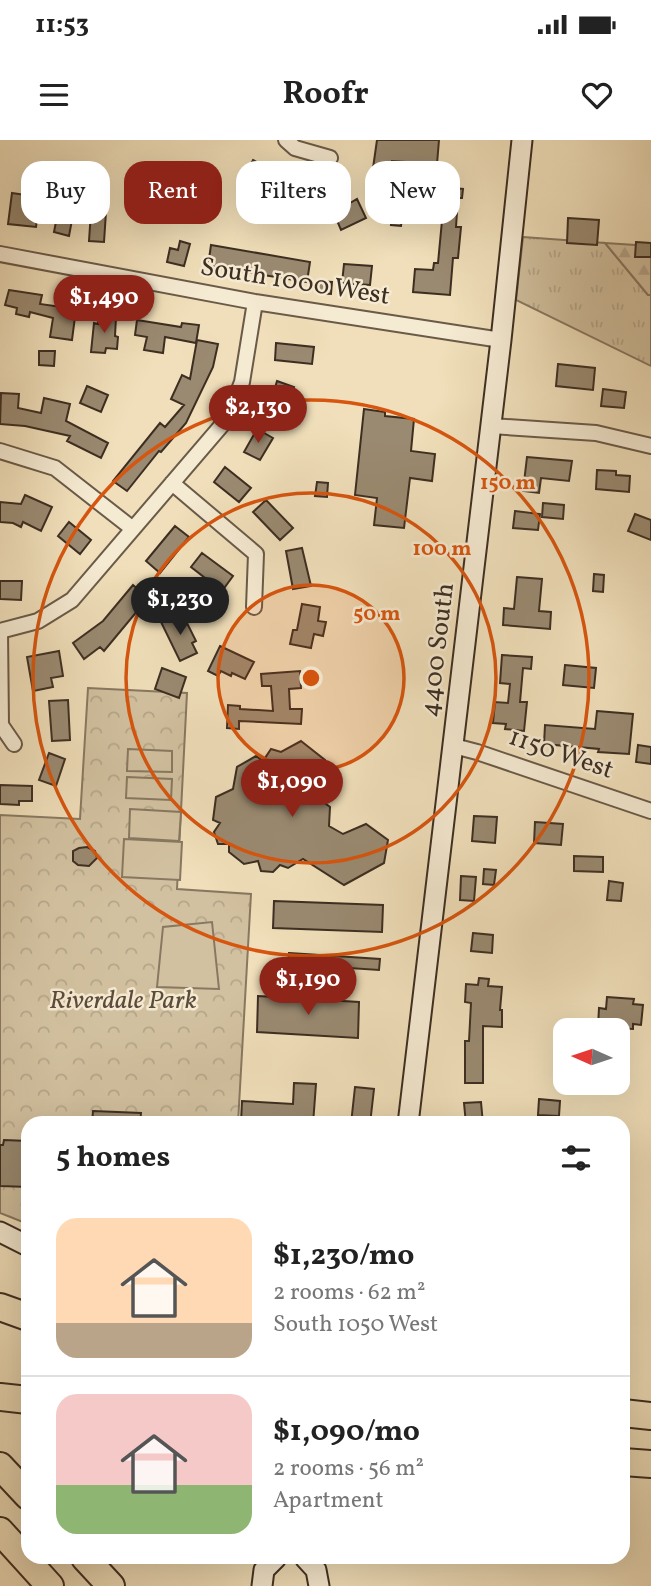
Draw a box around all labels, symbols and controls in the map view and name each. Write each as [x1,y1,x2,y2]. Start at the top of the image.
text: 11:53 [35,7,89,43]
text: Roofr [282,73,369,117]
icon: menu [35,76,73,114]
icon: heart [578,76,616,114]
chip: Buy [21,161,110,224]
chip: Rent [124,161,222,224]
chip: Filters [236,161,351,224]
chip: New [365,161,460,224]
street label: South 1000 West [198,249,392,315]
pin: $1,490 [47,276,161,335]
text: $1,490 [69,282,139,314]
pin: $2,130 [201,386,315,445]
text: $2,130 [225,392,291,424]
text: 150 m [480,469,536,498]
text: 100 m [412,535,472,564]
pin: $1,230 [123,578,237,637]
street label: 4400 South [412,581,464,719]
text: $1,230 [147,584,213,616]
text: 50 m [353,600,401,629]
centre of rings [299,666,323,690]
street label: 1150 West [504,719,618,789]
pin: $1,090 [235,760,349,819]
text: $1,090 [257,766,327,798]
pin: $1,190 [251,958,365,1017]
text: $1,190 [275,964,341,996]
park label: Riverdale Park [49,983,197,1019]
north arrow [553,1018,630,1096]
map controls [553,1018,630,1095]
text: 5 homes [56,1137,170,1179]
icon: filters [557,1139,595,1177]
text: $1,230/mo [273,1235,414,1277]
icon: home [112,1246,196,1330]
text: 2 rooms · 62 m² [273,1277,425,1309]
text: South 1050 West [273,1309,438,1341]
text: $1,090/mo [273,1411,420,1453]
icon: home [112,1422,196,1506]
text: 2 rooms · 56 m² [273,1453,424,1485]
text: Apartment [273,1485,384,1517]

